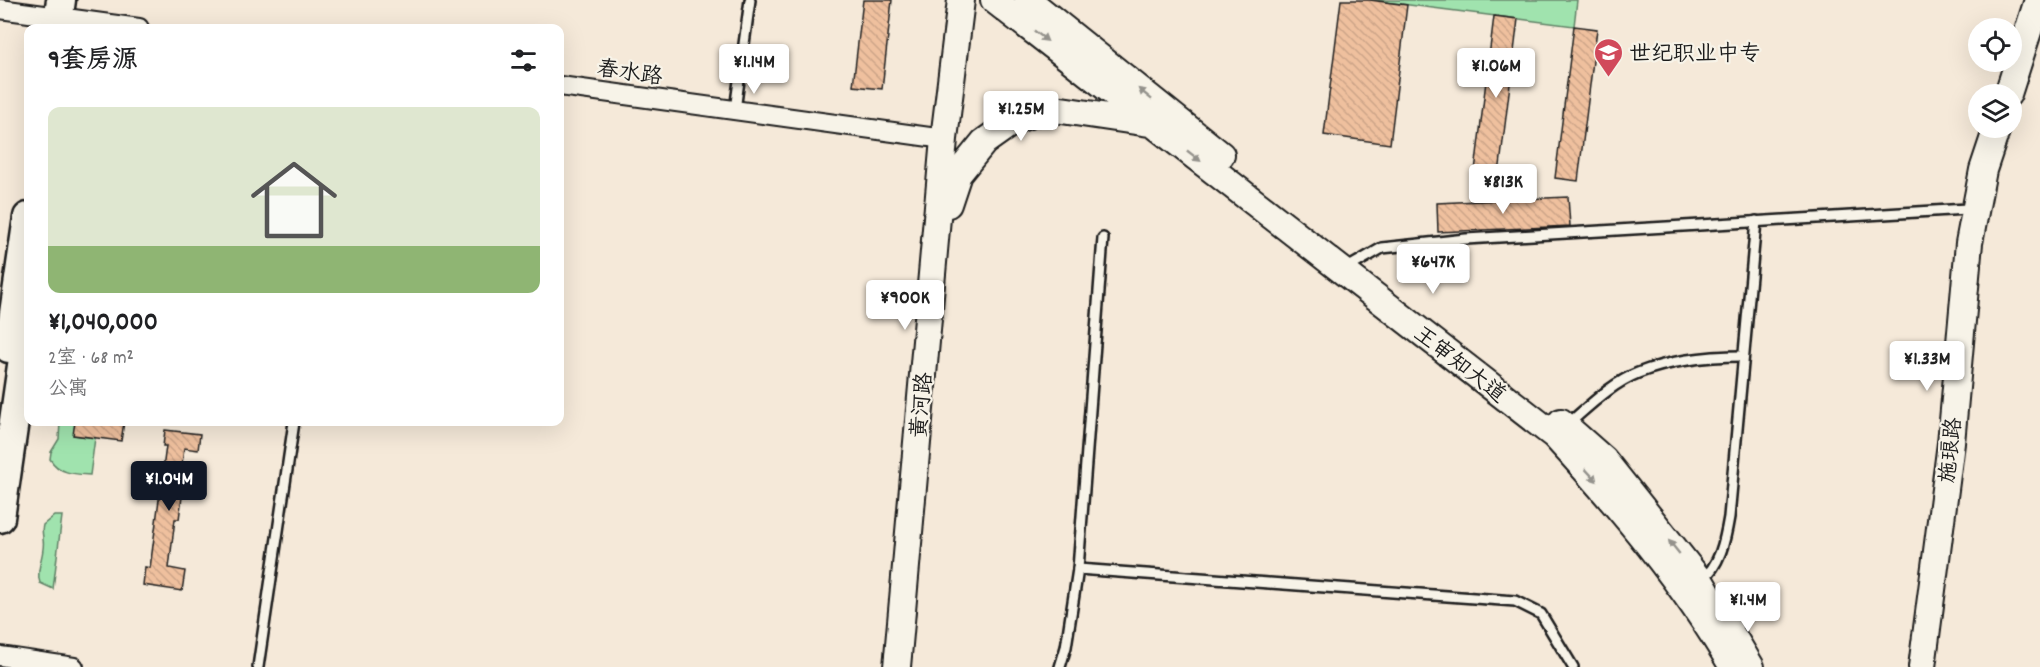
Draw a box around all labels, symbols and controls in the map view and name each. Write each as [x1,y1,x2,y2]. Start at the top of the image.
map controls [1968,18,2022,138]
button: locate [1968,18,2022,72]
one-way arrow [1033,30,1048,42]
school or university icon: 世纪职业中专 [1592,36,1624,78]
place label: 世纪职业中专 [1629,40,1761,71]
text: 9套房源 [48,43,138,80]
icon: filters [507,44,540,77]
pin: ¥1.14M [705,44,803,95]
pin: ¥1.06M [1447,48,1545,99]
text: ¥1.14M [733,49,775,77]
text: ¥1.06M [1471,53,1521,81]
street label: 春水路 [595,55,664,94]
button: layers [1968,84,2022,138]
one-way arrow [1138,88,1153,101]
pin: ¥1.25M [972,91,1070,142]
text: ¥1.25M [997,96,1045,124]
icon: home [240,146,348,254]
one-way arrow [1186,150,1202,163]
pin: ¥813K [1461,164,1545,215]
text: ¥813K [1483,169,1523,197]
pin: ¥647K [1391,244,1475,295]
text: ¥647K [1411,249,1455,277]
pin: ¥900K [863,280,947,331]
text: ¥900K [880,285,930,313]
text: ¥1,040,000 [48,305,158,342]
street label: 王审知大道 [1406,320,1512,412]
pin: ¥1.33M [1878,341,1976,392]
text: 2室 · 68 m² [48,345,134,373]
text: ¥1.33M [1904,346,1950,374]
street label: 黄河路 [905,371,942,440]
text: 公寓 [48,376,88,404]
street label: 施琅路 [1934,416,1971,485]
pin: ¥1.04M [120,461,218,512]
text: ¥1.04M [145,466,193,494]
one-way arrow [1584,468,1598,483]
one-way arrow [1668,540,1680,555]
pin: ¥1.4M [1706,582,1790,633]
text: ¥1.4M [1729,587,1767,615]

